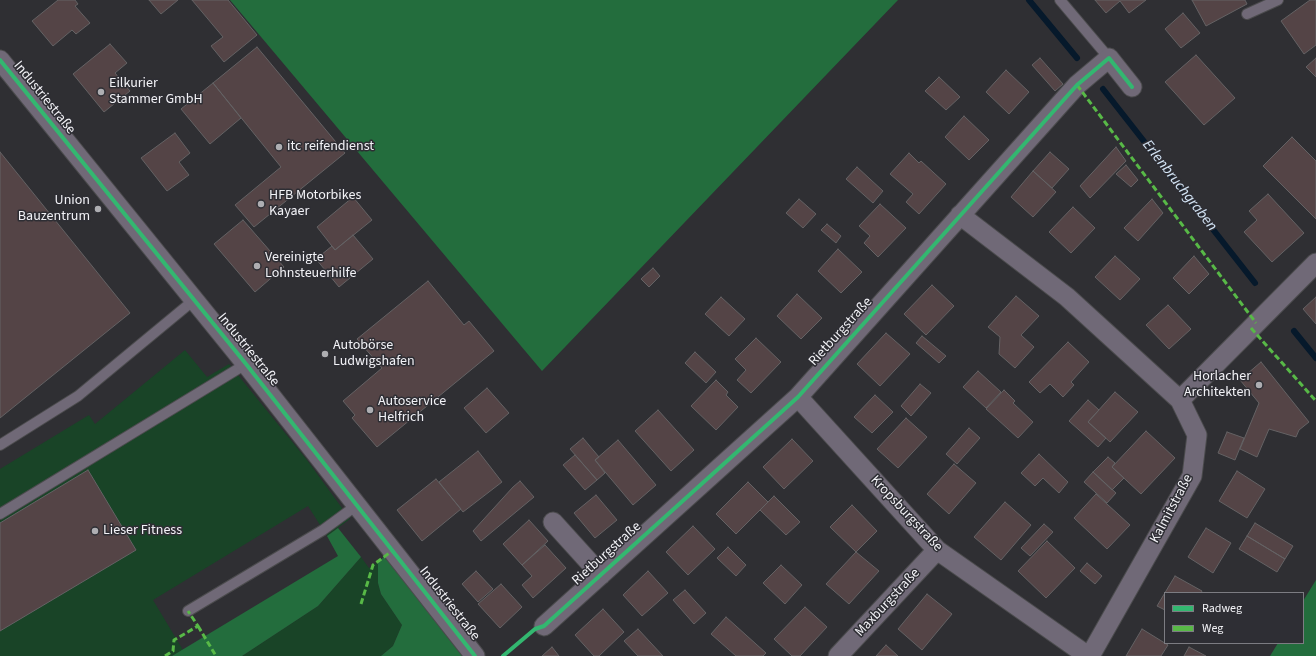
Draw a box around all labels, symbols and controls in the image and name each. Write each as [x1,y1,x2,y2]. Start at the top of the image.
street label: Industriestraße [9,58,79,138]
place label: Eilkurier Stammer GmbH [109,76,203,108]
marker: Eilkurier Stammer GmbH [96,87,106,97]
water label: Erlenbruchgraben [1138,137,1220,235]
place label: itc reifendienst [287,139,374,155]
marker: itc reifendienst [274,142,284,152]
place label: HFB Motorbikes Kayaer [269,188,361,220]
place label: Union Bauzentrum [18,193,90,226]
marker: HFB Motorbikes Kayaer [256,199,266,209]
marker: Union Bauzentrum [93,204,103,214]
place label: Vereinigte Lohnsteuerhilfe [265,250,357,282]
marker: Vereinigte Lohnsteuerhilfe [252,261,262,271]
street label: Rietburgstraße [806,294,876,370]
street label: Industriestraße [213,310,283,390]
place label: Autobörse Ludwigshafen [333,338,415,370]
marker: Autobörse Ludwigshafen [320,349,330,359]
place label: Horlacher Architekten [1184,369,1251,402]
marker: Horlacher Architekten [1254,380,1264,390]
place label: Autoservice Helfrich [378,394,446,426]
marker: Autoservice Helfrich [365,405,375,415]
street label: Kropsburgstraße [866,472,946,556]
street label: Kalmitstraße [1147,472,1197,546]
street label: Rietburgstraße [569,519,645,589]
place label: Lieser Fitness [103,523,182,539]
marker: Lieser Fitness [90,526,100,536]
street label: Industriestraße [415,564,483,644]
street label: Maxburgstraße [852,565,924,641]
legend [1164,592,1304,644]
text: Radweg [1202,600,1242,617]
text: Weg [1202,620,1223,637]

